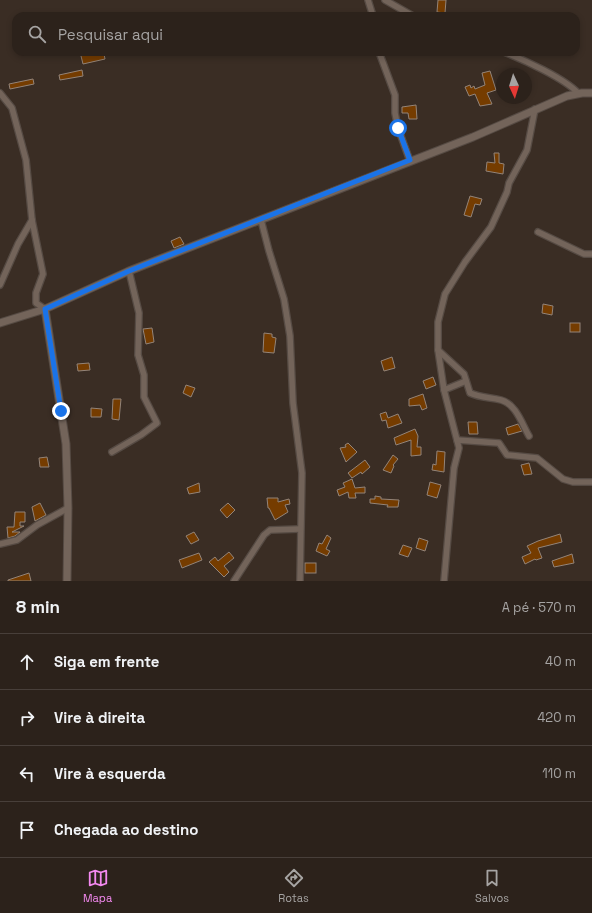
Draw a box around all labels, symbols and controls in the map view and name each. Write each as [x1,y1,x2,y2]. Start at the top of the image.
search box [12,12,580,56]
icon: search [26,23,48,45]
text: Pesquisar aqui [58,25,163,44]
north arrow [496,68,532,104]
route start [389,119,407,137]
route end [52,402,70,420]
text: 8 min [16,596,60,618]
text: A pé · 570 m [502,599,576,616]
icon: ahead [16,651,38,673]
text: Siga em frente [54,652,160,671]
text: 40 m [545,653,576,670]
icon: right [16,707,38,729]
text: Vire à direita [54,708,145,727]
text: 420 m [537,709,576,726]
icon: left [16,763,38,785]
text: Vire à esquerda [54,764,166,783]
text: 110 m [542,765,576,782]
icon: arrive [16,819,38,841]
text: Chegada ao destino [54,820,198,839]
tab: Mapa [83,867,112,905]
tab: Rotas [278,867,309,905]
tab: Salvos [475,867,509,905]

